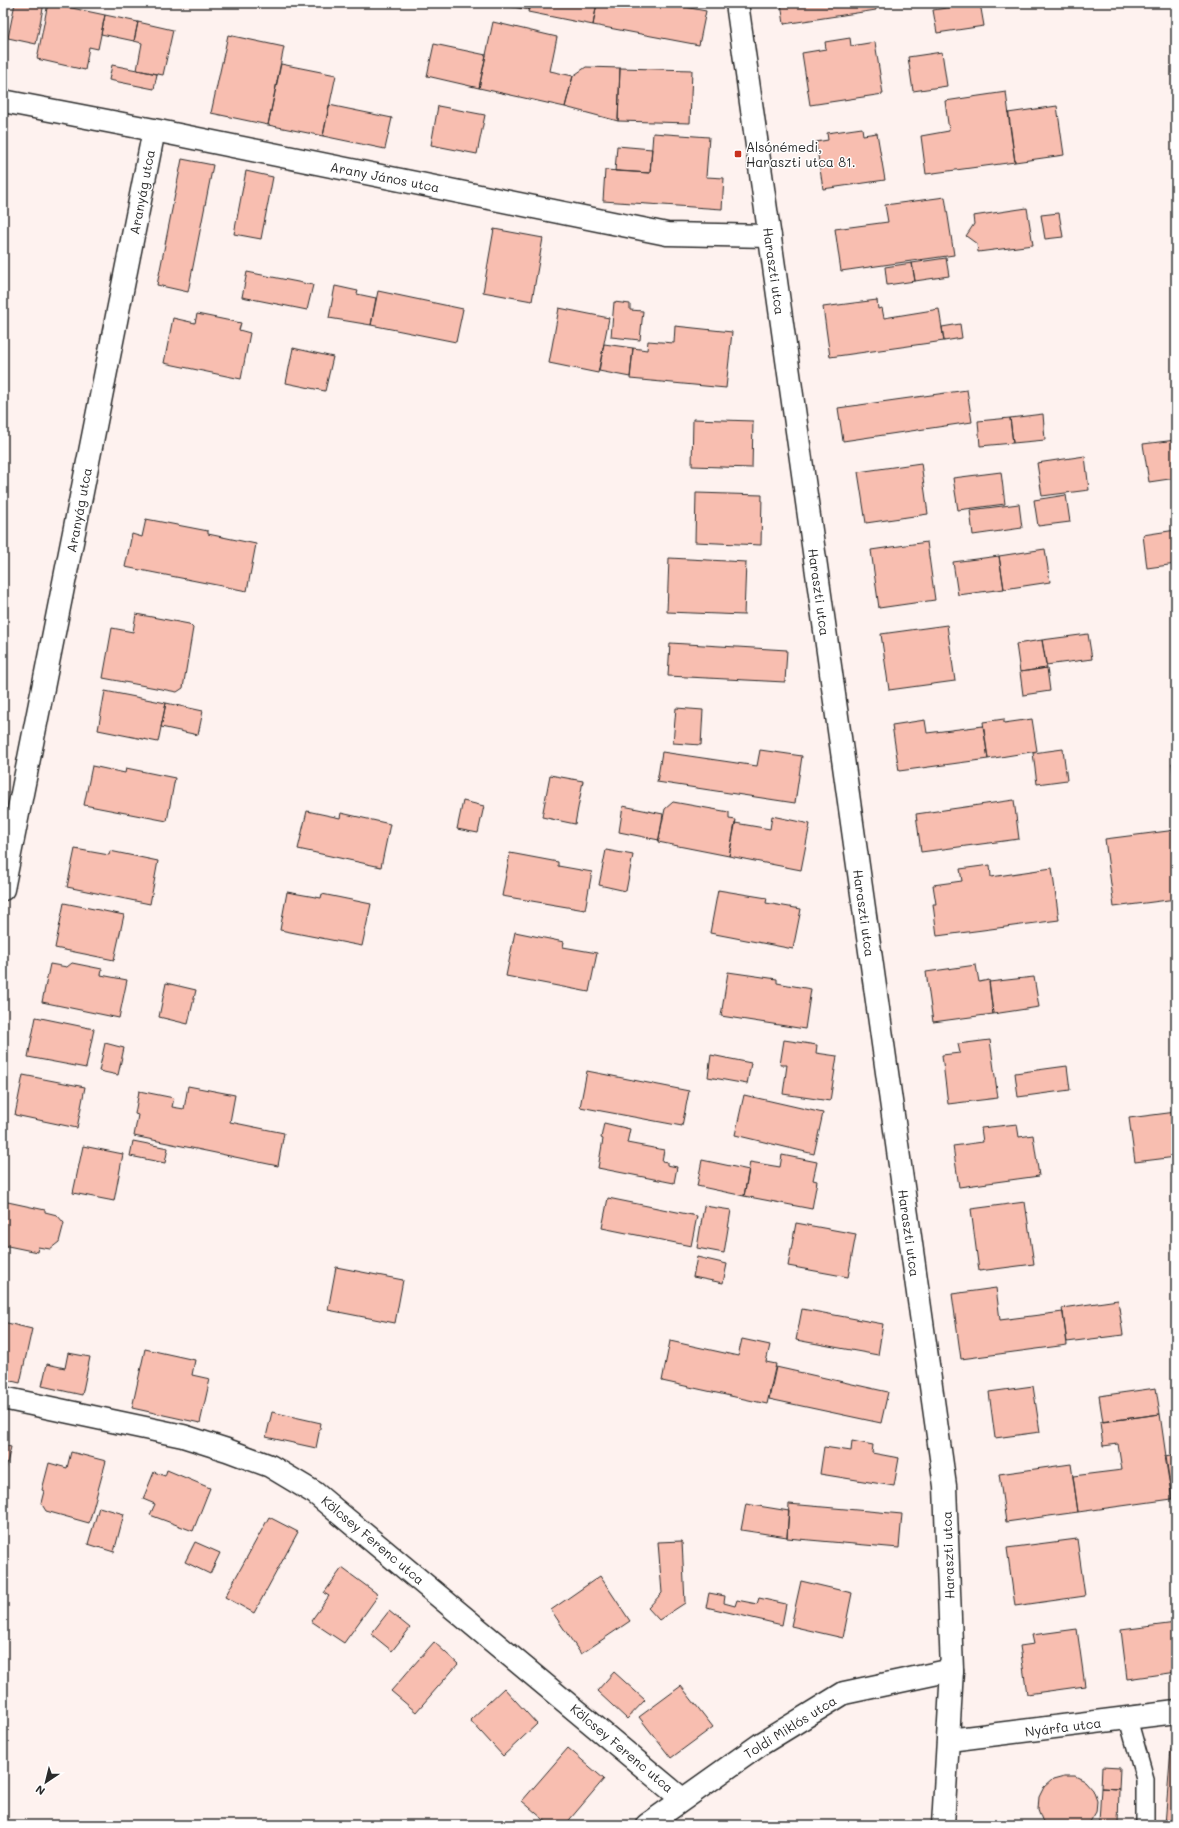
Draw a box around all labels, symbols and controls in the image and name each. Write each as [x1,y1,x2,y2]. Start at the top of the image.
place label: Alsónémedi, Haraszti utca 81. [746,138,856,170]
street label: Aranyág utca [125,148,158,236]
marker: Alsónémedi, Haraszti utca 81. [733,149,743,159]
street label: Arany János utca [329,158,441,195]
street label: Haraszti utca [760,226,789,316]
street label: Aranyág utca [62,466,95,554]
street label: Haraszti utca [805,547,834,637]
street label: Haraszti utca [850,868,879,958]
street label: Haraszti utca [895,1188,924,1278]
street label: Kölcsey Ferenc utca [318,1492,428,1588]
street label: Haraszti utca [937,1511,958,1599]
street label: Toldi Miklós utca [740,1691,839,1762]
street label: Kölcsey Ferenc utca [567,1700,677,1796]
street label: Nyárfa utca [1024,1713,1102,1740]
north arrow [26,1762,66,1802]
text: N [32,1782,48,1799]

